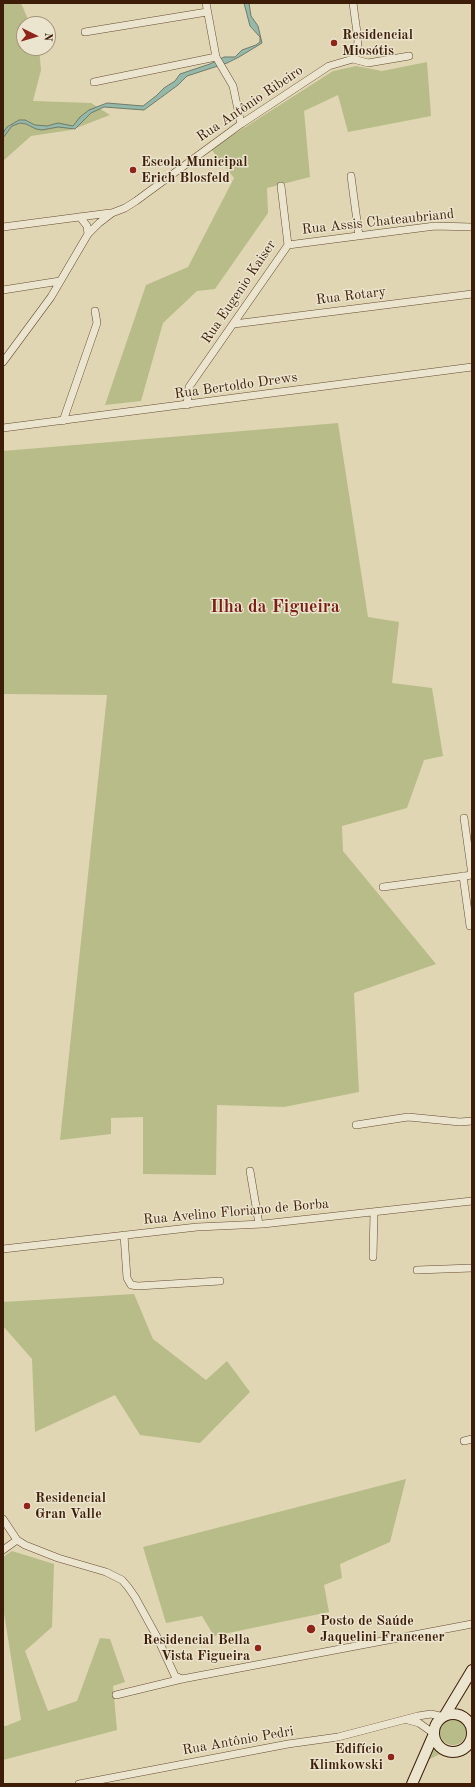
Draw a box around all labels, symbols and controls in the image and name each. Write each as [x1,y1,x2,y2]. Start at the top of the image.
north arrow [16,16,56,56]
place label: Residencial Miosótis [342,27,413,60]
text: N [42,32,53,42]
marker: Residencial Miosótis [329,38,339,48]
street label: Rua Antônio Ribeiro [194,62,306,146]
place label: Escola Municipal Erich Blosfeld [141,154,247,186]
marker: Escola Municipal Erich Blosfeld [128,165,138,175]
street label: Rua Assis Chateaubriand [301,206,455,238]
street label: Rua Eugenio Kaiser [198,237,280,347]
street label: Rua Rotary [315,283,387,309]
street label: Rua Bertoldo Drews [173,369,299,403]
district label: Ilha da Figueira [210,596,340,618]
street label: Rua Avelino Floriano de Borba [142,1196,330,1228]
place label: Residencial Gran Valle [35,1490,106,1522]
marker: Residencial Gran Valle [22,1501,32,1511]
place label: Posto de Saúde Jaquelini Francener [320,1613,445,1646]
marker: Posto de Saúde Jaquelini Francener [305,1623,317,1635]
place label: Residencial Bella Vista Figueira [143,1632,250,1664]
marker: Residencial Bella Vista Figueira [253,1643,263,1653]
street label: Rua Antônio Pedri [181,1723,295,1759]
place label: Edifício Klimkowski [309,1741,383,1774]
marker: Edifício Klimkowski [386,1752,396,1762]

